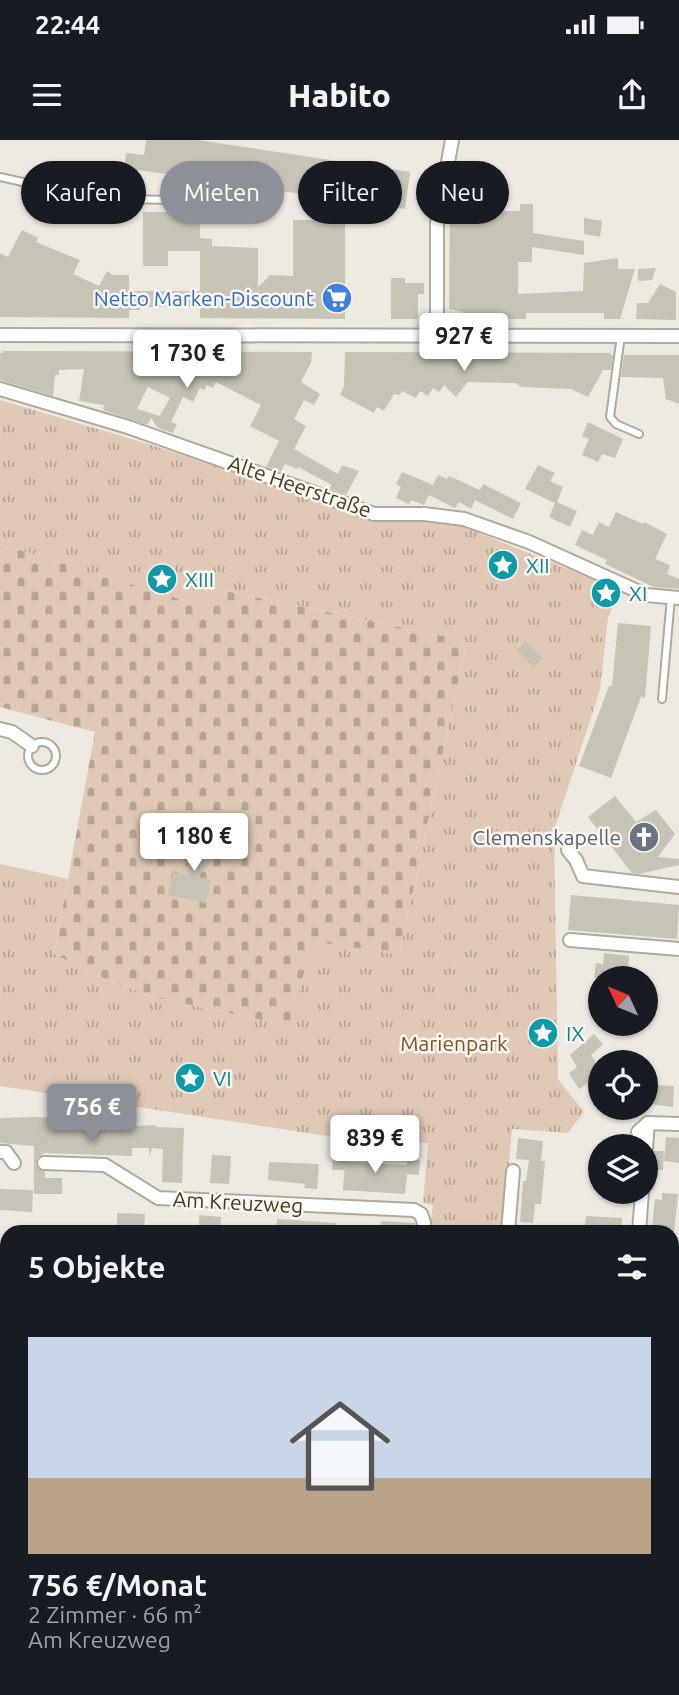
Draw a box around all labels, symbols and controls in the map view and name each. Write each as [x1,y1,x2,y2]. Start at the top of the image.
text: 22:44 [35,10,100,39]
icon: menu [28,76,66,114]
icon: share [613,76,651,114]
text: Habito [288,77,391,113]
chip: Kaufen [21,161,146,224]
chip: Mieten [160,161,284,224]
chip: Filter [298,161,402,224]
chip: Neu [416,161,509,224]
supermarket icon: Netto Marken-Discount [320,281,354,315]
place label: Netto Marken-Discount [94,286,314,310]
pin: 927 € [415,314,513,373]
text: 927 € [435,323,493,348]
pin: 1 730 € [122,330,252,390]
text: 1 730 € [149,340,225,365]
street label: Alte Heerstraße [225,450,375,522]
place icon: XII [486,548,520,582]
place label: XII [526,553,550,577]
place icon: XIII [145,562,179,596]
place label: XIII [185,567,214,591]
place icon: XI [589,576,623,610]
place label: XI [629,581,647,605]
pin: 1 180 € [129,814,259,873]
church icon: Clemenskapelle [627,820,661,854]
text: 1 180 € [156,823,232,848]
place label: Clemenskapelle [472,825,621,849]
north arrow [588,966,658,1036]
map controls [588,966,658,1204]
place icon: IX [526,1016,560,1050]
place label: IX [566,1021,584,1045]
park label: Marienpark [400,1031,508,1055]
button: locate [588,1050,658,1120]
place icon: VI [173,1061,207,1095]
place label: VI [213,1066,232,1090]
pin: 756 € [43,1084,141,1144]
text: 756 € [63,1094,121,1119]
pin: 839 € [326,1116,424,1175]
text: 839 € [346,1125,404,1150]
button: layers [588,1134,658,1204]
street label: Am Kreuzweg [172,1187,304,1217]
icon: filters [613,1248,651,1286]
text: 5 Objekte [28,1250,166,1284]
icon: home [277,1383,403,1509]
text: 756 €/Monat [28,1568,207,1602]
text: 2 Zimmer · 66 m² [28,1602,202,1627]
text: Am Kreuzweg [28,1627,171,1652]

